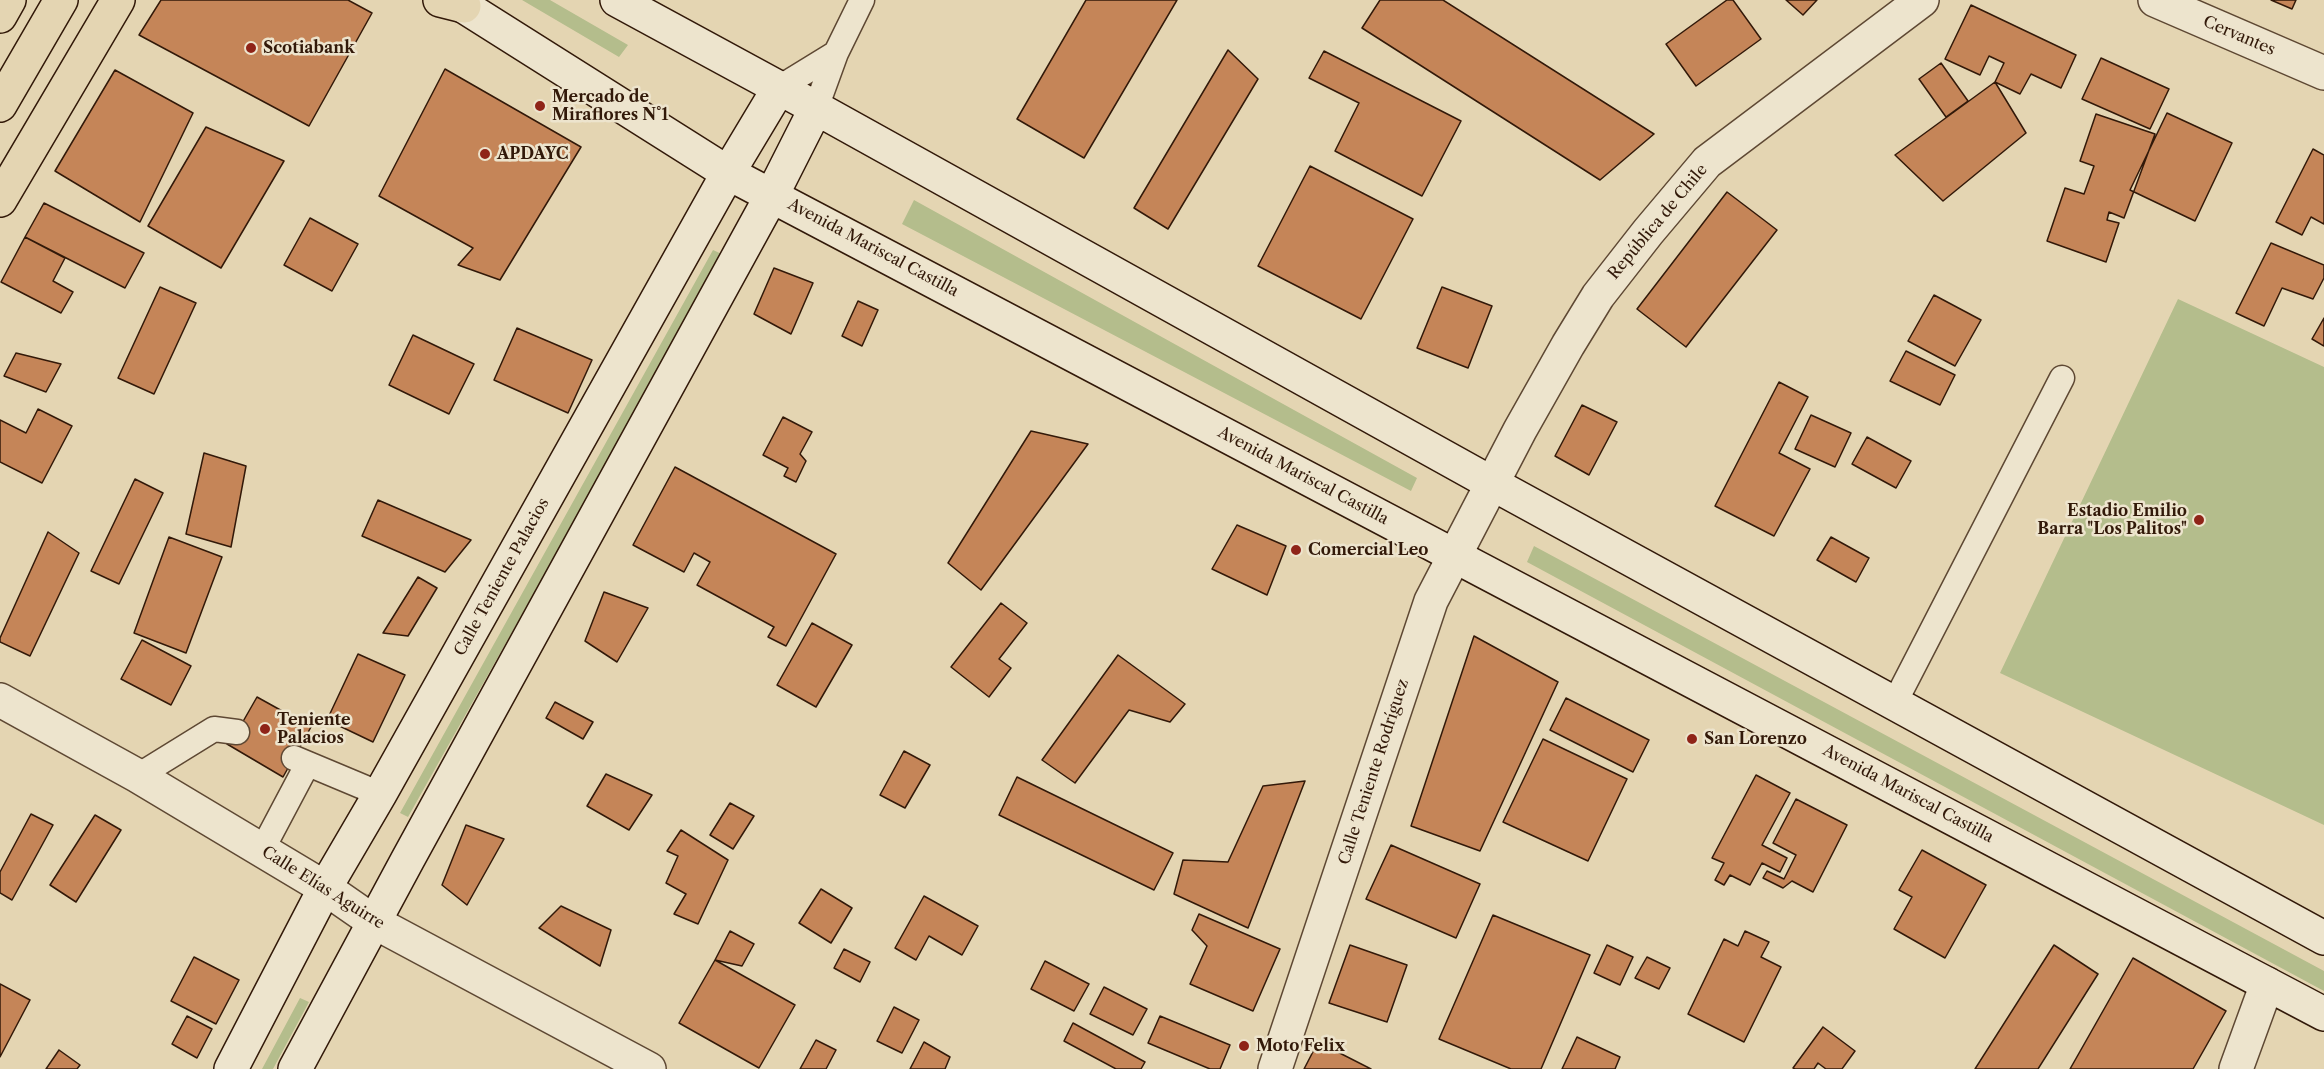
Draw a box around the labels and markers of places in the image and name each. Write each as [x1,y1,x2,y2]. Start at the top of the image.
place label: Scotiabank [263,38,355,58]
marker: Scotiabank [244,41,258,55]
place label: Mercado de Miraflores N°1 [552,87,669,125]
marker: Mercado de Miraflores N°1 [533,99,547,113]
place label: APDAYC [497,144,569,164]
marker: APDAYC [478,147,492,161]
place label: Estadio Emilio Barra "Los Palitos" [2037,501,2187,539]
marker: Estadio Emilio Barra "Los Palitos" [2192,513,2206,527]
place label: Comercial Leo [1308,540,1428,560]
marker: Comercial Leo [1289,543,1303,557]
place label: Teniente Palacios [277,710,351,748]
marker: Teniente Palacios [258,722,272,736]
place label: San Lorenzo [1704,729,1807,749]
marker: San Lorenzo [1685,732,1699,746]
place label: Moto Felix [1256,1036,1345,1056]
marker: Moto Felix [1237,1039,1251,1053]

